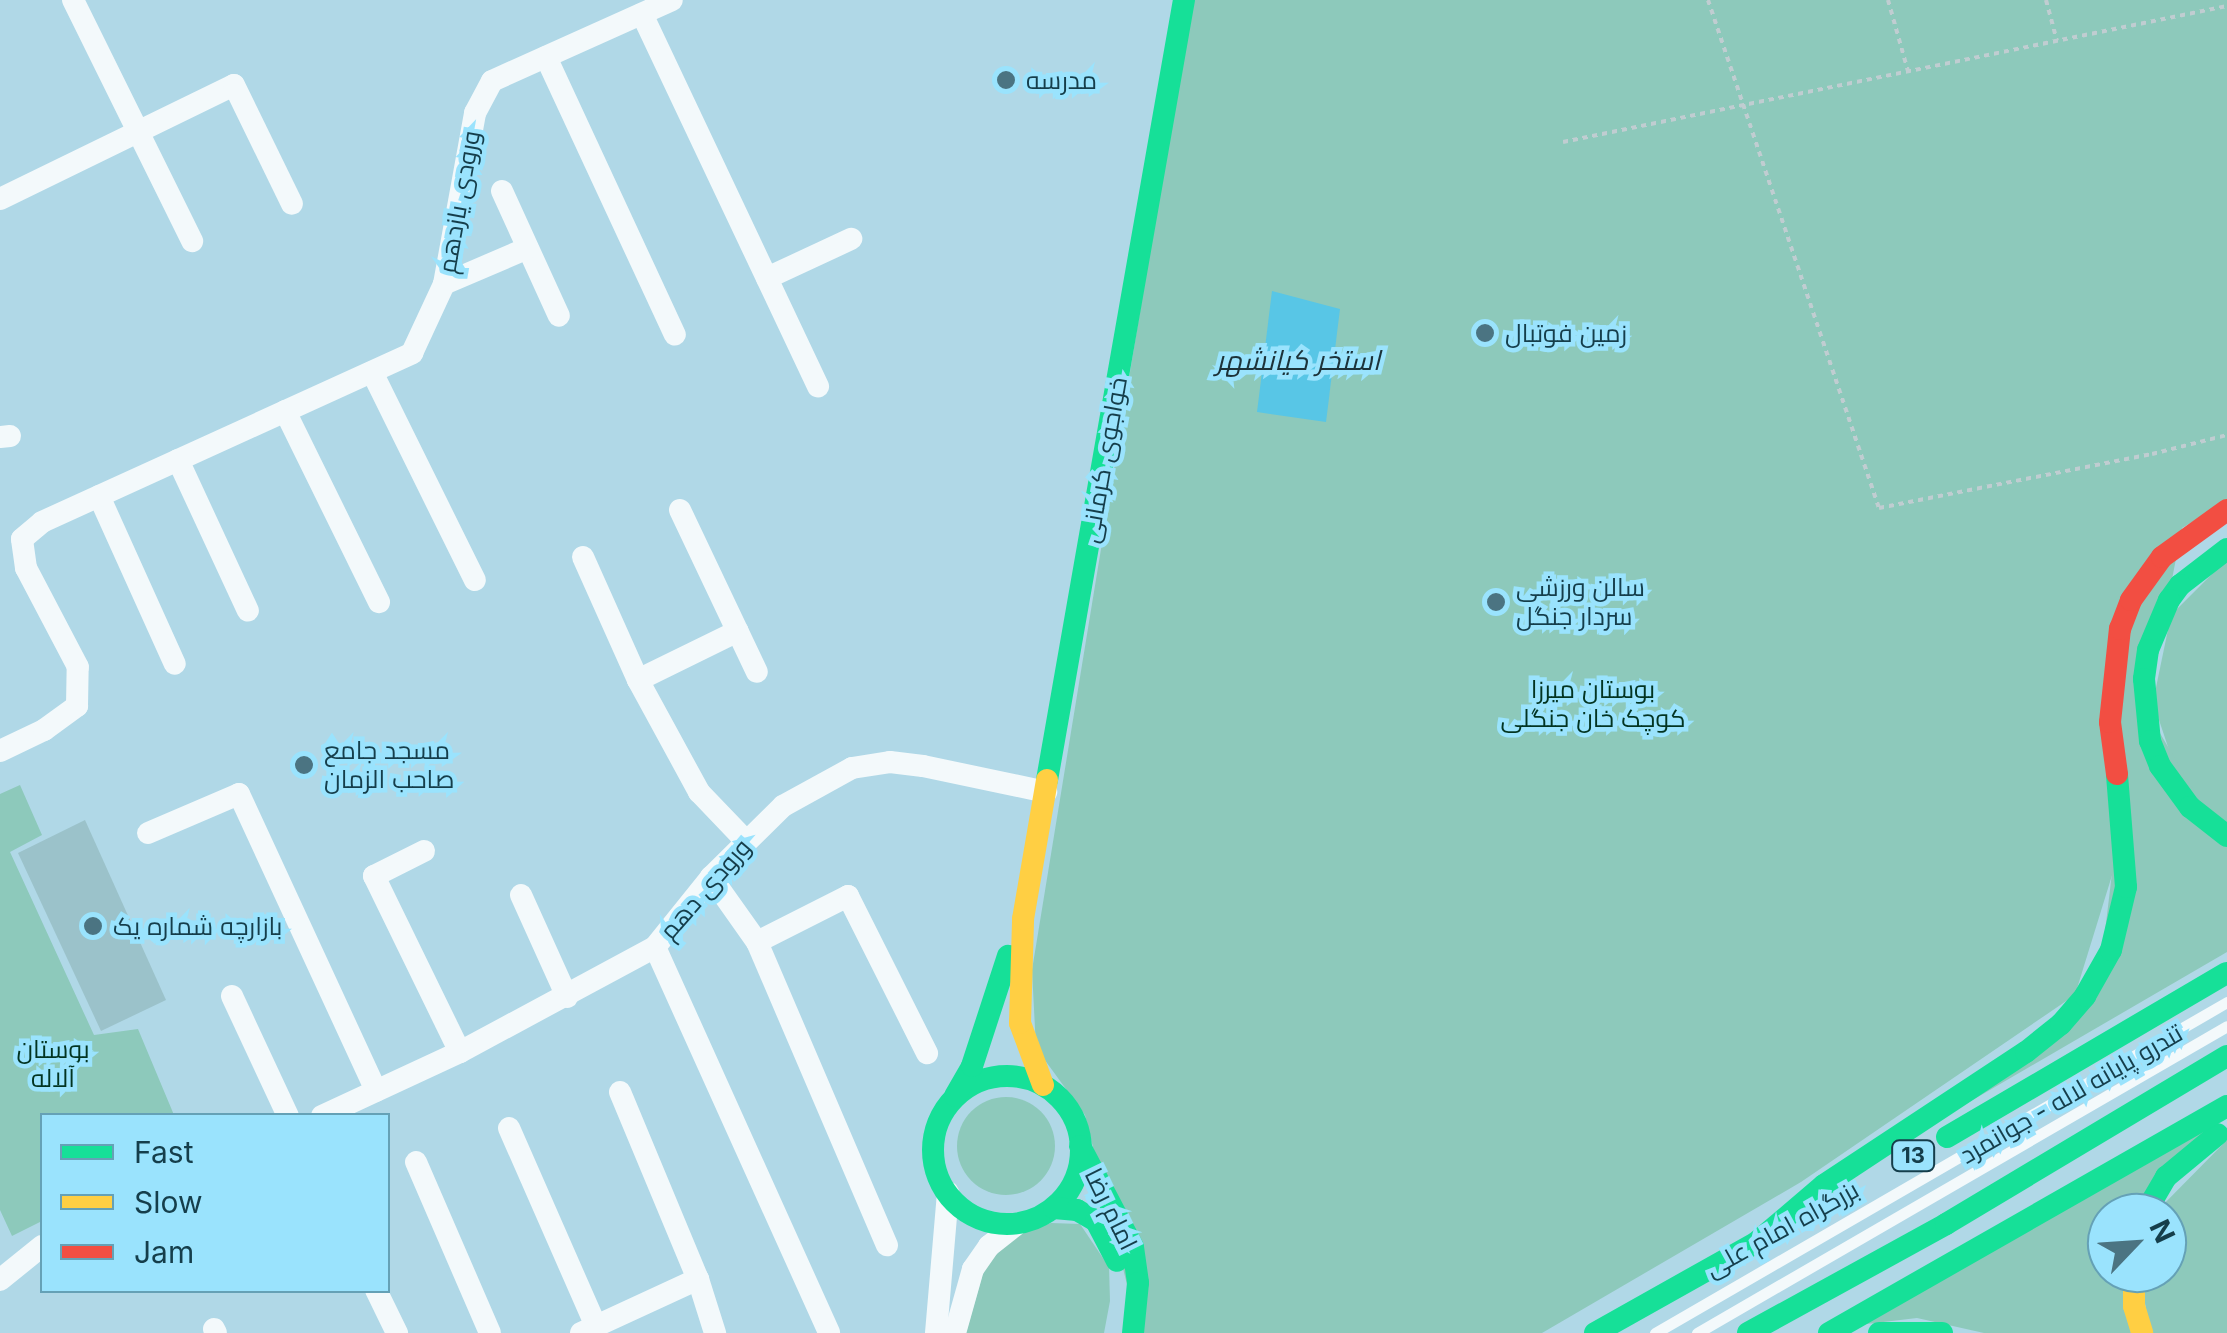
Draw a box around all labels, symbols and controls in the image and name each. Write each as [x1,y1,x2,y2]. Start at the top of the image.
place label: مدرسه [1026,65,1097,95]
marker: مدرسه [995,69,1017,91]
street label: ورودی یازدهم [432,128,486,276]
place label: زمین فوتبال [1505,318,1627,348]
marker: زمین فوتبال [1474,322,1496,344]
water label: استخر کیانشهر [1216,343,1380,377]
street label: خواجوی کرمانی [1075,375,1133,545]
place label: سالن ورزشی سردار جنگل [1516,573,1645,632]
marker: سالن ورزشی سردار جنگل [1485,591,1507,613]
park label: بوستان میرزا کوچک خان جنگلی [1500,675,1686,734]
place label: مسجد جامع صاحب الزمان [324,736,454,795]
marker: مسجد جامع صاحب الزمان [293,754,315,776]
street label: ورودی دهم [653,832,757,946]
place label: بازارچه شماره یک [113,911,283,941]
marker: بازارچه شماره یک [82,915,104,937]
street label: تندرو پایانه لاله - جوانمرد [1954,1018,2188,1170]
park label: بوستان آلاله [16,1035,90,1094]
legend [40,1113,390,1293]
text: Fast [134,1134,193,1170]
road number: 13 [1890,1139,1936,1173]
street label: امام رضا [1078,1163,1144,1255]
street label: بزرگراه امام علی [1700,1174,1864,1284]
text: Slow [134,1184,203,1220]
north arrow [2087,1193,2187,1293]
text: N [2142,1214,2182,1248]
text: Jam [134,1234,194,1270]

